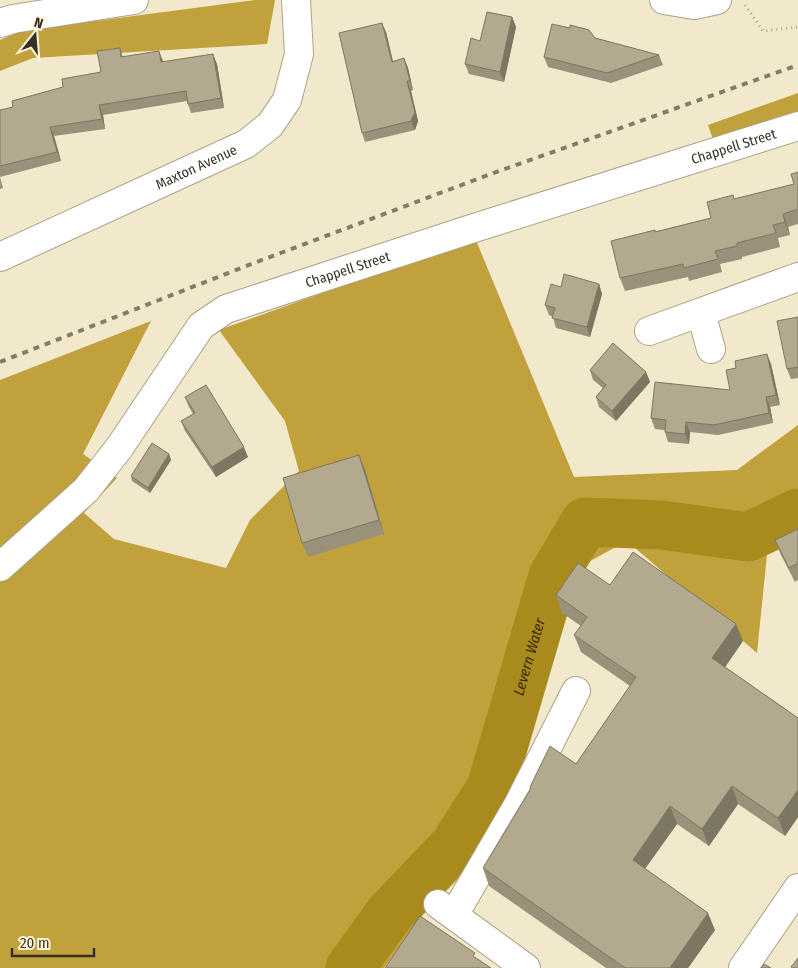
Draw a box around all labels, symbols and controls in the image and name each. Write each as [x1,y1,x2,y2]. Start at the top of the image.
north arrow [10,10,60,60]
text: N [32,14,45,32]
street label: Chappell Street [689,125,779,168]
street label: Maxton Avenue [153,141,240,193]
street label: Chappell Street [303,247,393,291]
water label: Levern Water [510,616,549,698]
scale bar [12,926,95,958]
text: 20 m [20,934,50,952]

